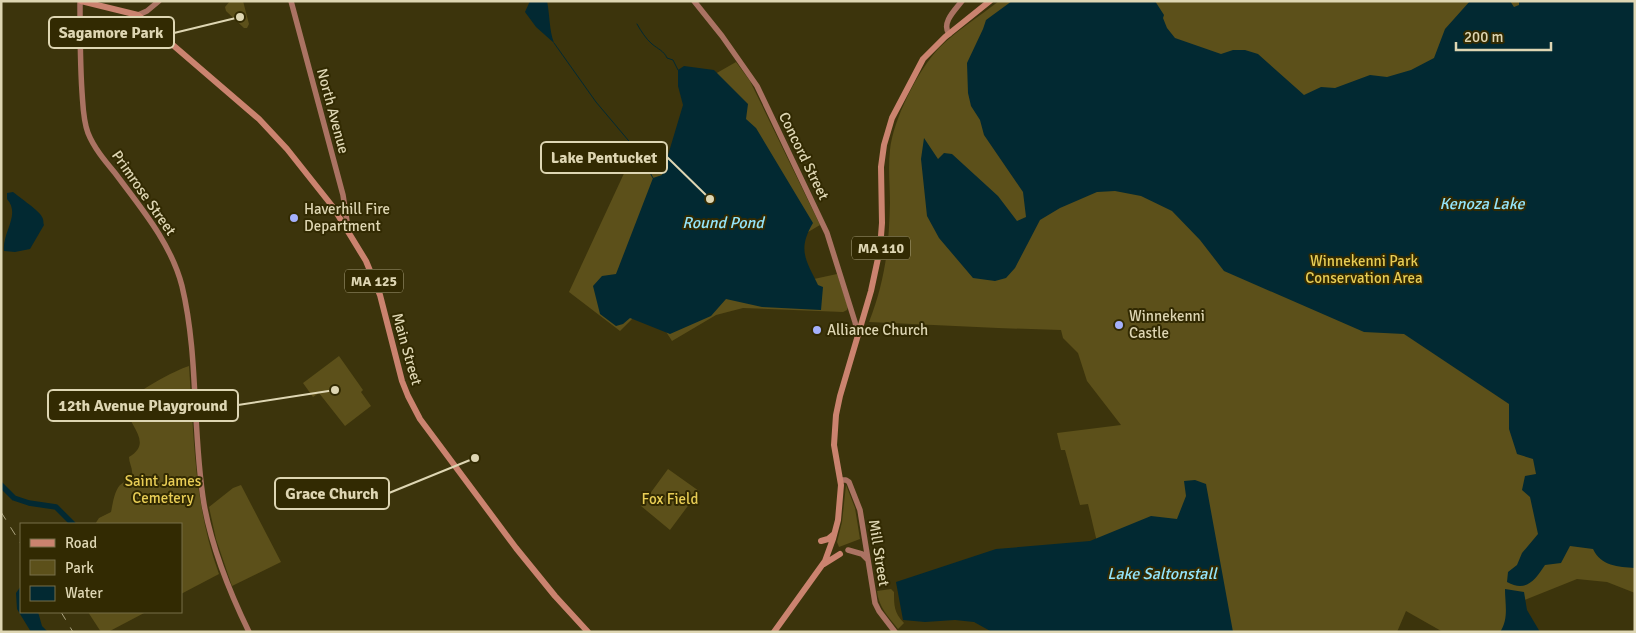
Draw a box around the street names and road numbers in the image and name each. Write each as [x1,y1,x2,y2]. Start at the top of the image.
street label: North Avenue [313,66,353,156]
street label: Concord Street [775,109,833,203]
street label: Primrose Street [108,147,180,239]
road number: MA 110 [852,237,910,260]
road number: MA 125 [345,270,403,292]
street label: Main Street [388,311,426,387]
street label: Mill Street [865,518,893,588]

